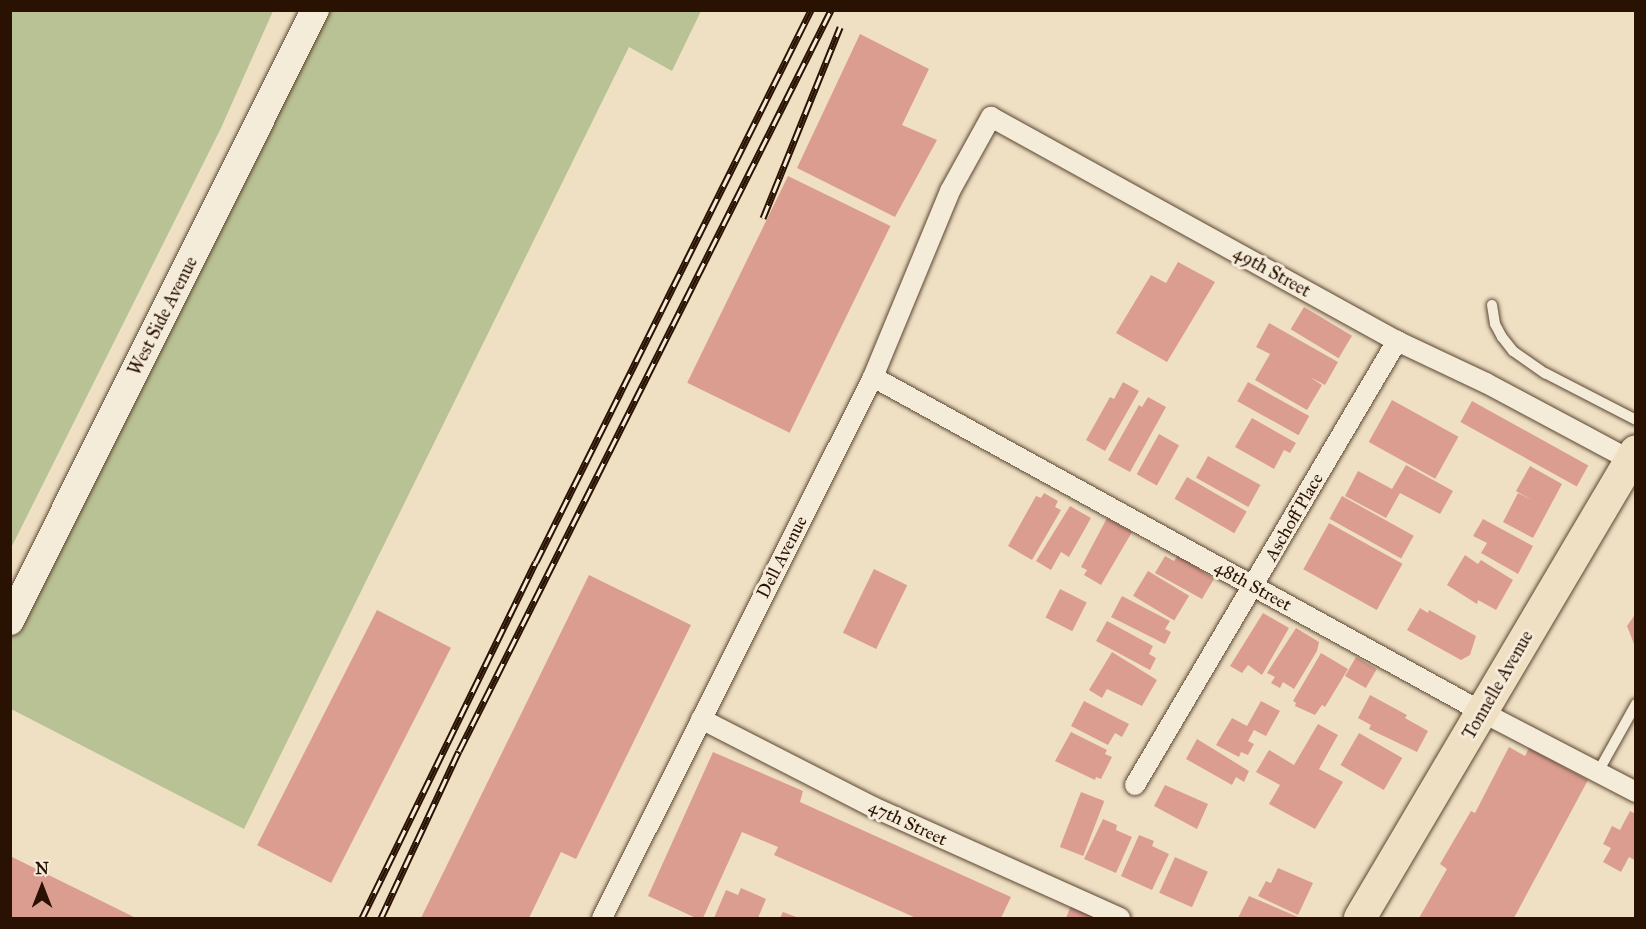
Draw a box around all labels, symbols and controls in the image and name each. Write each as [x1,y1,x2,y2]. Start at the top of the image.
street label: 49th Street [1230,242,1314,302]
street label: West Side Avenue [124,253,202,379]
street label: Aschoff Place [1260,469,1328,565]
street label: Dell Avenue [752,512,812,602]
street label: 48th Street [1211,556,1295,616]
street label: Tonnelle Avenue [1458,627,1538,743]
street label: 47th Street [865,795,951,851]
north arrow [12,857,72,917]
text: N [35,859,49,878]

